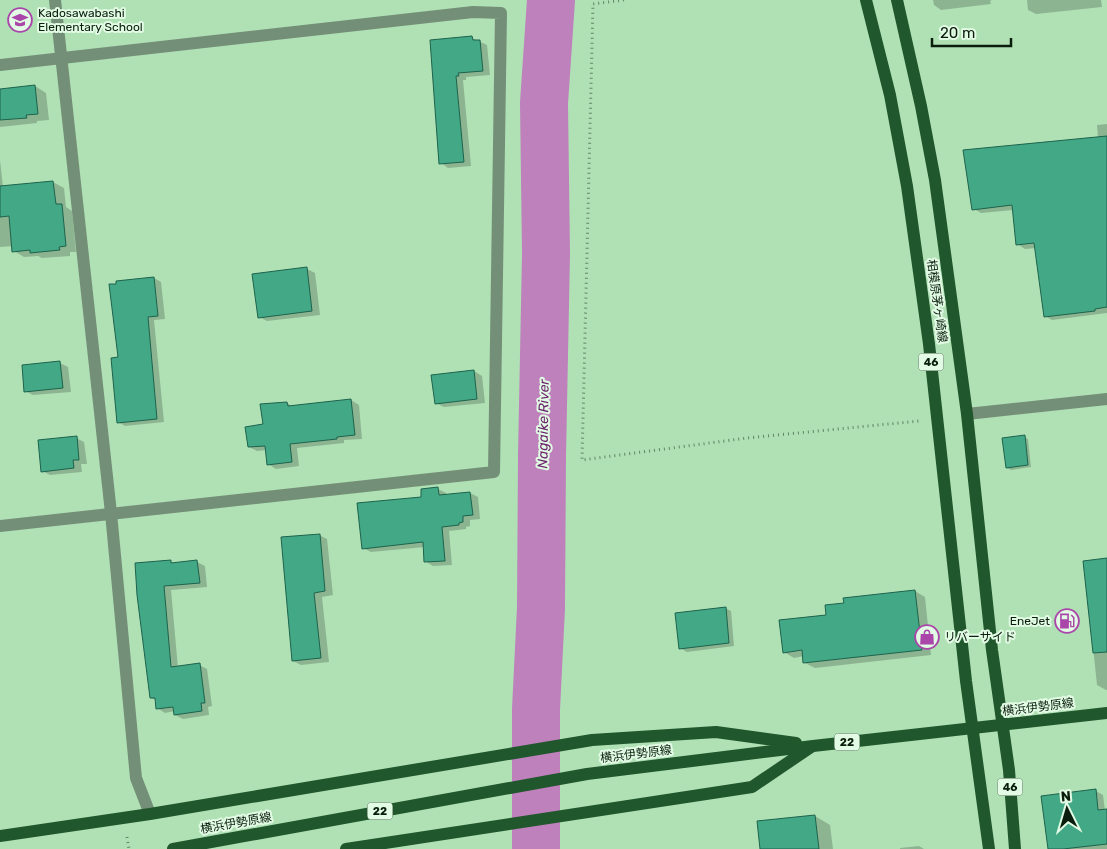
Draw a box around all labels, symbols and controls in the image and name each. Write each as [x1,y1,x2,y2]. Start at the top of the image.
place label: Kadosawabashi Elementary School [38,6,143,34]
school or university icon: Kadosawabashi Elementary School [7,7,33,33]
scale bar [932,15,1011,47]
text: 20 m [940,24,975,42]
street label: 相模原茅ヶ崎線 [924,258,950,344]
road number: 46 [918,354,944,371]
water label: Nagaike River [534,379,553,469]
fuel station icon: EneJet [1054,608,1080,634]
place label: EneJet [1010,614,1050,628]
shop icon: リバーサイド [914,624,940,650]
place label: リバーサイド [944,630,1016,644]
street label: 横浜伊勢原線 [1001,696,1075,718]
road number: 22 [834,734,860,750]
street label: 横浜伊勢原線 [599,743,673,765]
road number: 46 [998,779,1022,796]
north arrow [1042,784,1092,834]
text: N [1060,788,1072,805]
road number: 22 [368,802,392,819]
street label: 横浜伊勢原線 [199,810,273,836]

